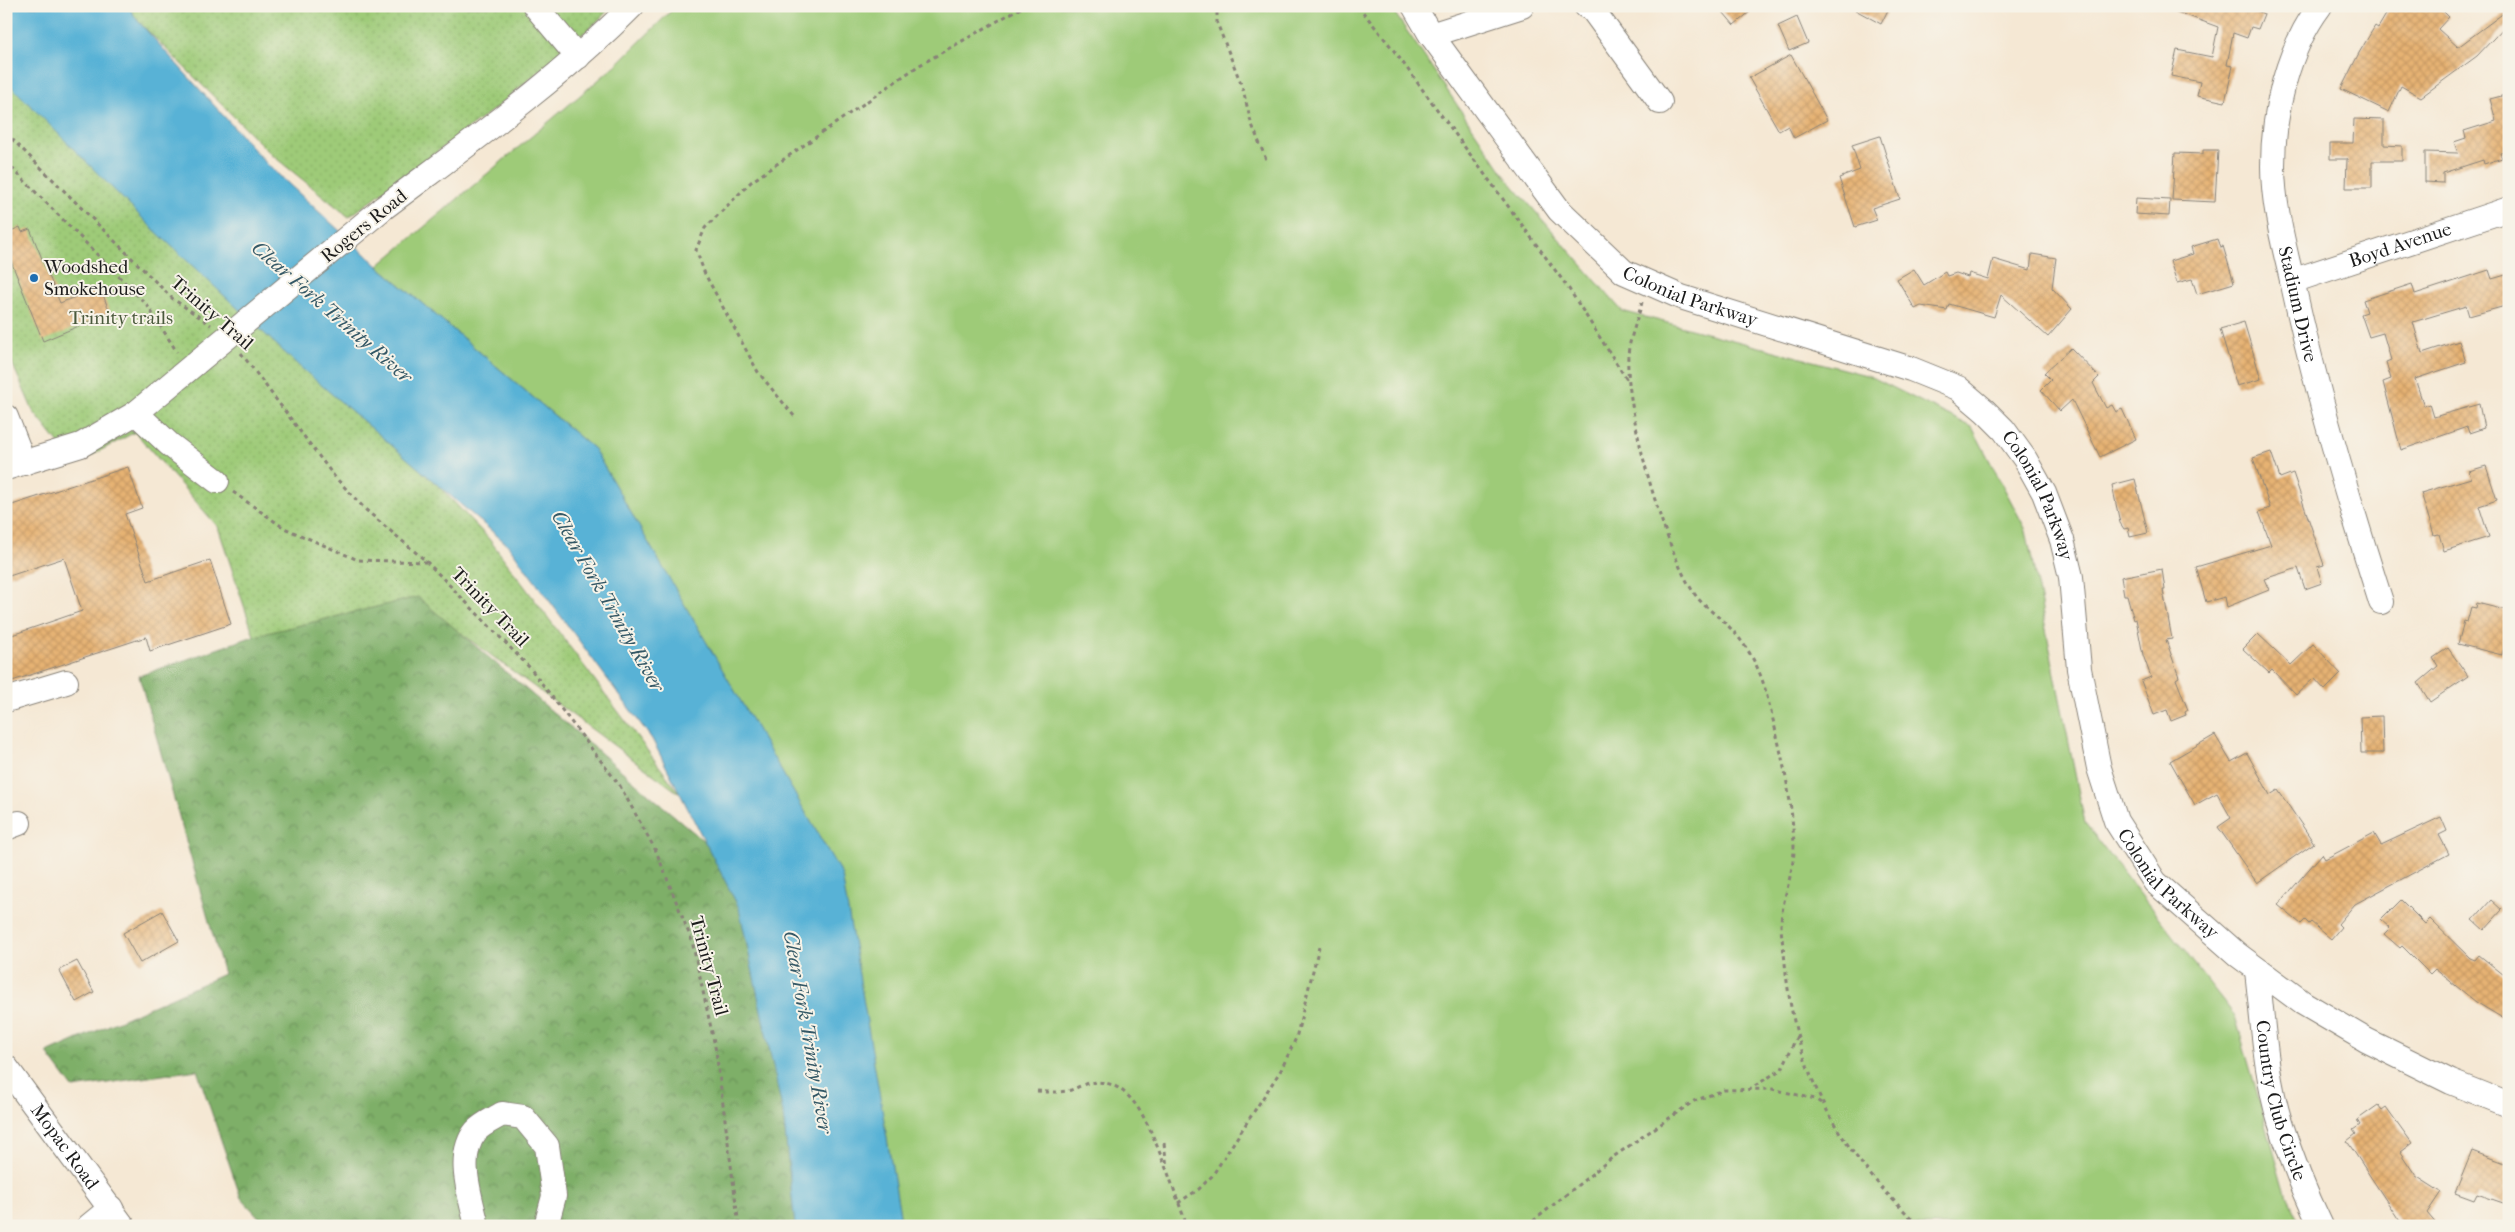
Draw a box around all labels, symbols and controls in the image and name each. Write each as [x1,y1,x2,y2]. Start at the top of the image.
street label: Rogers Road [317,184,412,267]
street label: Boyd Avenue [2346,218,2454,272]
water label: Clear Fork Trinity River [247,236,418,389]
street label: Stadium Drive [2273,244,2322,364]
place label: Woodshed Smokehouse [43,256,145,300]
street label: Colonial Parkway [1619,262,1761,332]
street label: Trinity Trail [166,271,258,355]
marker: Woodshed Smokehouse [28,272,40,284]
park label: Trinity trails [69,307,173,329]
street label: Colonial Parkway [1997,426,2078,563]
water label: Clear Fork Trinity River [547,507,670,697]
street label: Trinity Trail [447,563,533,651]
street label: Colonial Parkway [2113,825,2224,944]
street label: Trinity Trail [685,914,733,1018]
water label: Clear Fork Trinity River [779,929,837,1137]
street label: Country Club Circle [2251,1019,2311,1184]
street label: Mopac Road [26,1100,104,1194]

